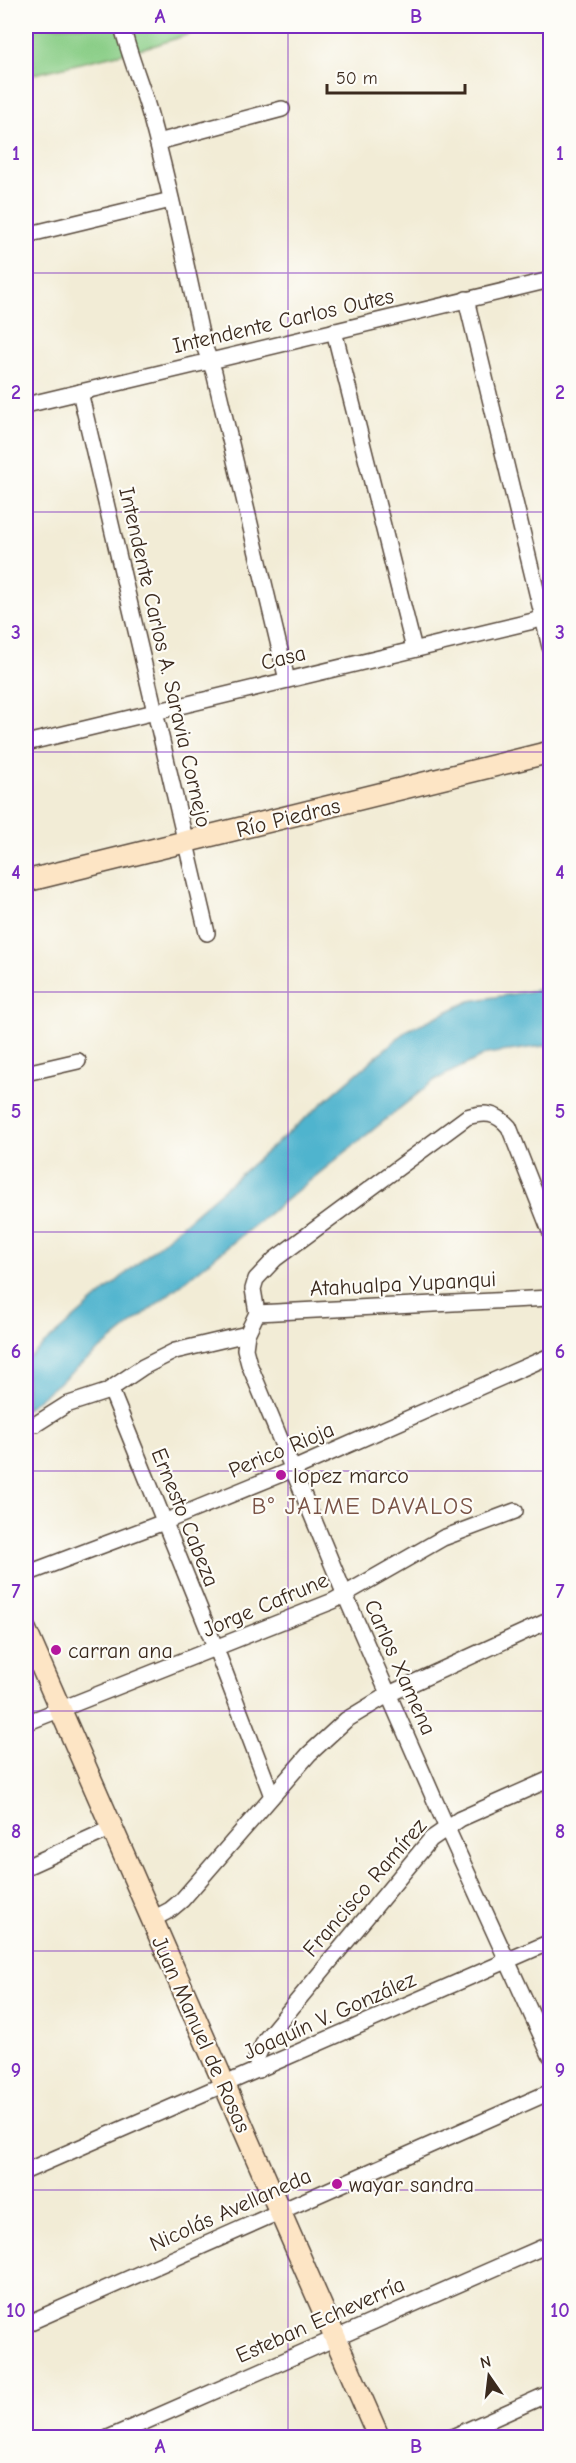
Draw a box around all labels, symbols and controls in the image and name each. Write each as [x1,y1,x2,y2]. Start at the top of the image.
text: A [154,5,166,28]
text: B [410,5,422,28]
scale bar [327,57,465,95]
text: 50 m [336,68,378,89]
text: 1 [12,142,20,165]
text: 1 [556,142,564,165]
street label: Intendente Carlos Outes [170,283,396,359]
text: 2 [11,381,21,404]
text: 2 [555,381,565,404]
street label: Intendente Carlos A. Saravia Cornejo [113,485,217,830]
text: 3 [11,621,21,644]
text: 3 [555,621,565,644]
street label: Casa [258,640,308,676]
street label: Río Piedras [234,793,343,843]
text: 4 [11,861,21,884]
text: 4 [555,861,565,884]
text: 5 [11,1100,21,1123]
text: 5 [555,1100,565,1123]
street label: Atahualpa Yupanqui [309,1266,497,1302]
text: 6 [11,1340,21,1363]
text: 6 [555,1340,565,1363]
street label: Perico Rioja [225,1416,338,1484]
street label: Ernesto Cabeza [145,1444,225,1590]
place label: lopez marco [293,1463,409,1489]
marker: lopez marco [274,1468,288,1482]
district label: B° JAIME DAVALOS [252,1492,474,1520]
street label: Jorge Cafrune [199,1567,332,1643]
text: 7 [12,1580,21,1603]
text: 7 [556,1580,565,1603]
street label: Carlos Xamena [359,1596,442,1739]
place label: carran ana [68,1638,173,1664]
marker: carran ana [49,1643,63,1657]
street label: Francisco Ramírez [298,1813,432,1962]
text: 8 [11,1820,21,1843]
text: 8 [555,1820,565,1843]
street label: Juan Manuel de Rosas [146,1932,256,2137]
street label: Joaquín V. González [239,1966,420,2066]
text: 9 [11,2059,21,2082]
text: 9 [555,2059,565,2082]
street label: Nicolás Avellaneda [146,2163,315,2257]
place label: wayar sandra [349,2172,474,2198]
marker: wayar sandra [330,2177,344,2191]
street label: Esteban Echeverría [232,2271,409,2369]
text: 10 [6,2299,26,2322]
text: 10 [550,2299,570,2322]
north arrow [459,2346,519,2406]
text: N [478,2352,493,2372]
text: A [154,2435,166,2458]
text: B [410,2435,422,2458]

